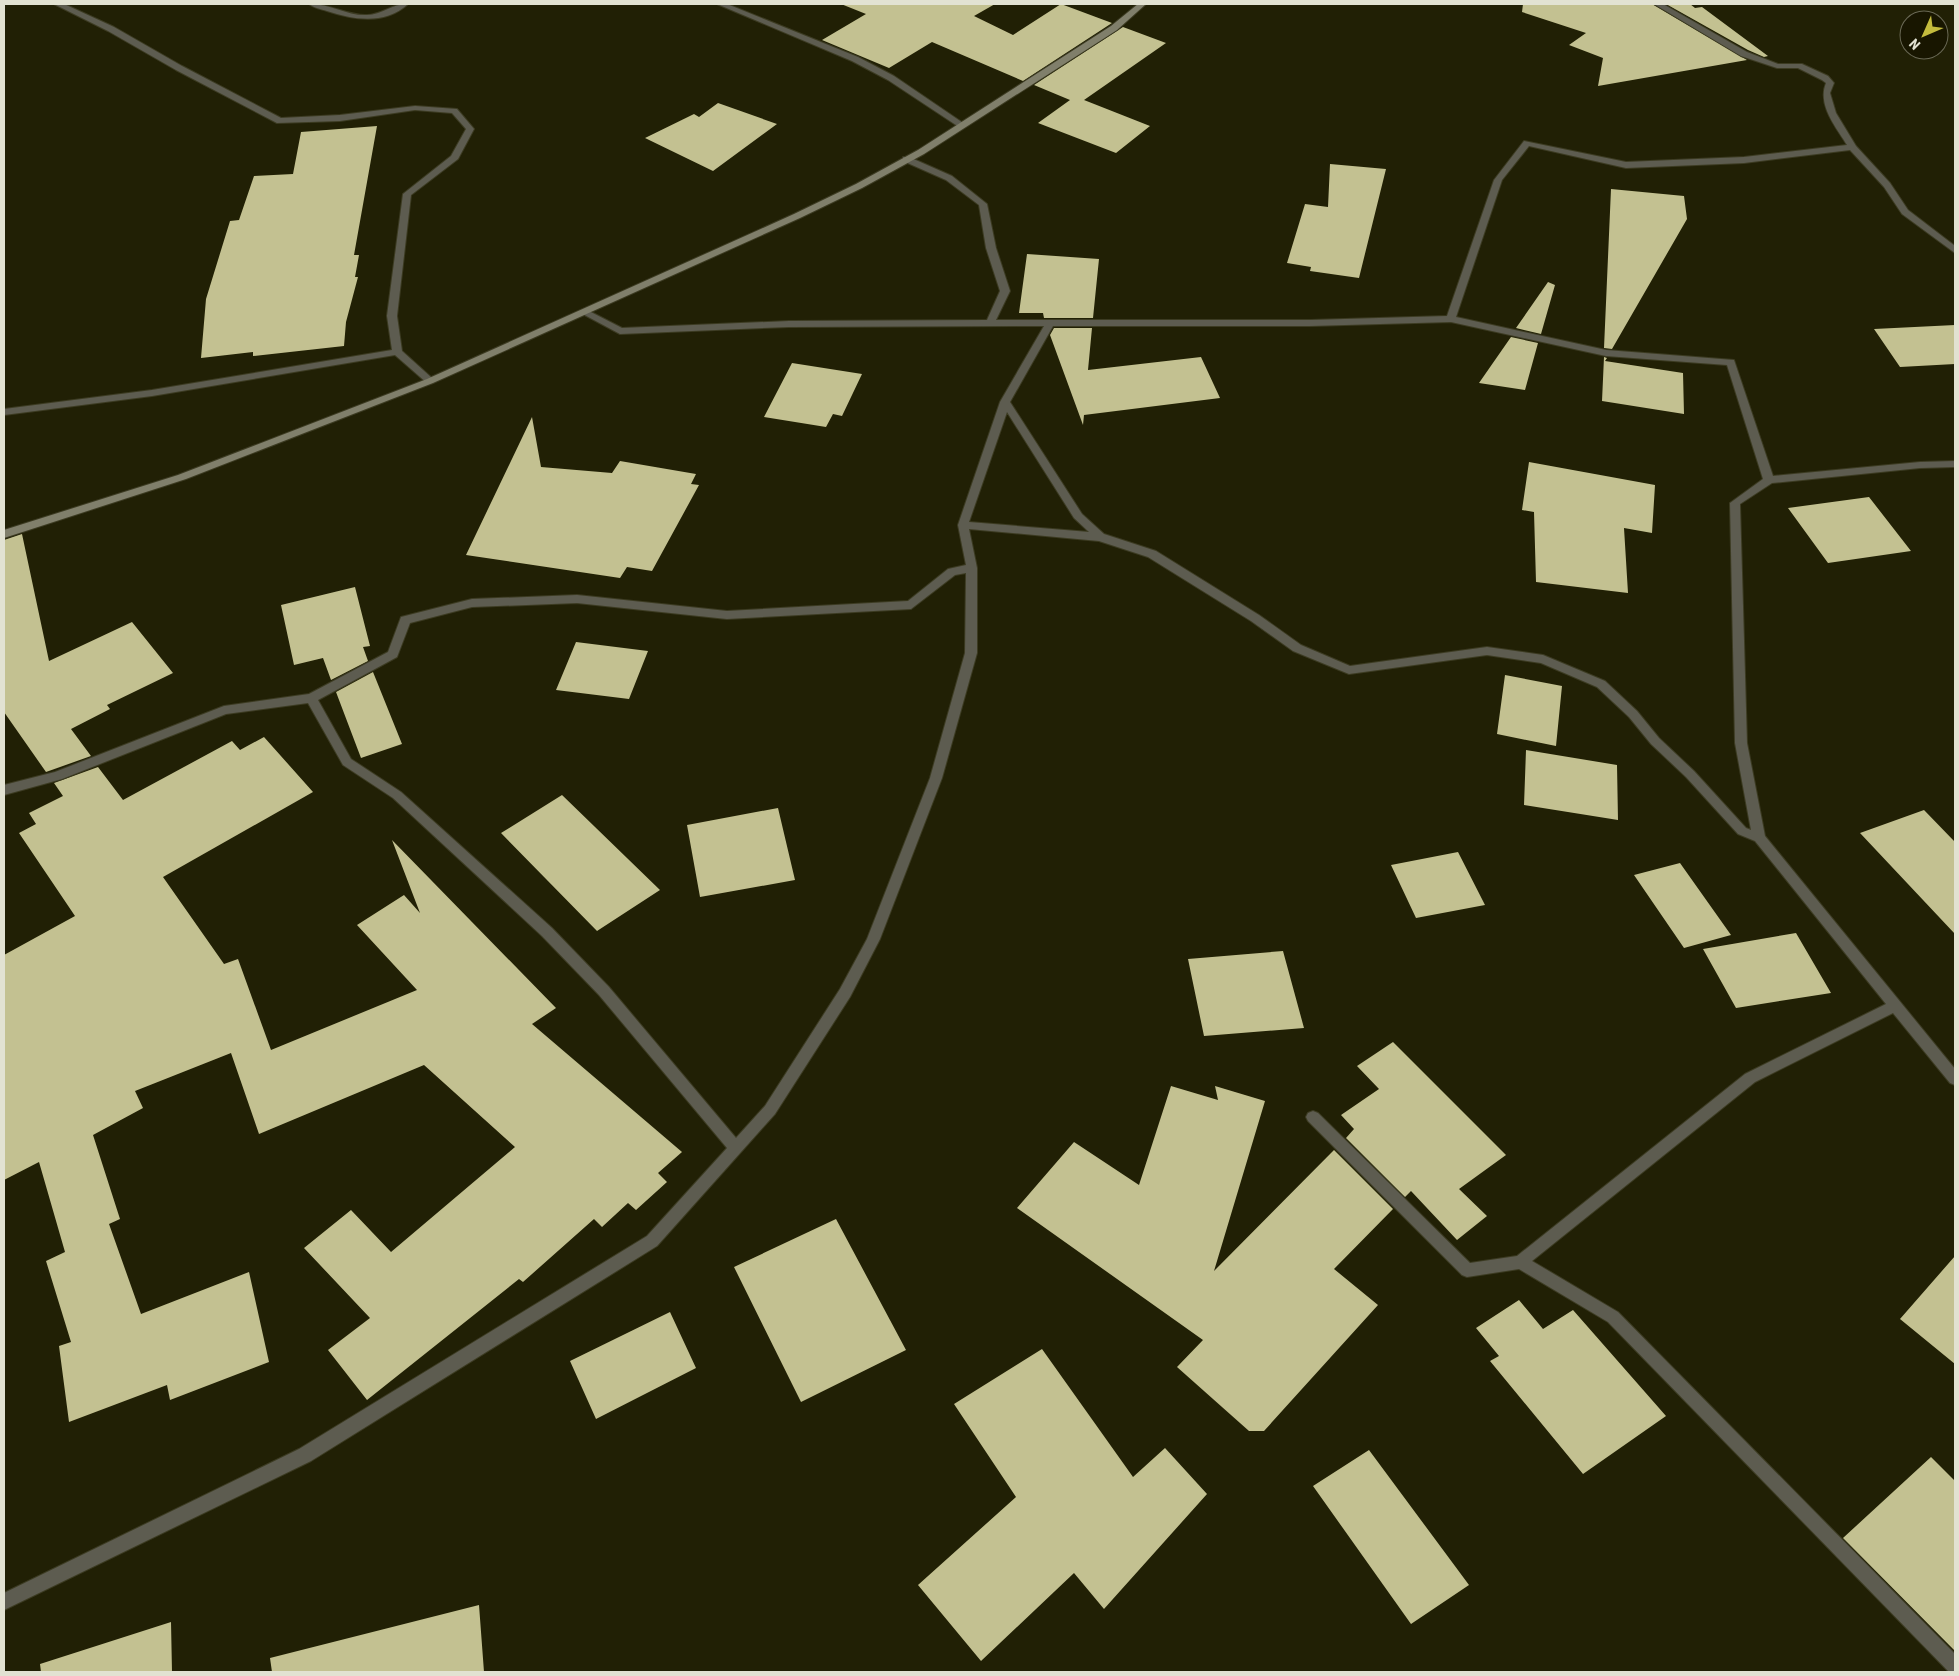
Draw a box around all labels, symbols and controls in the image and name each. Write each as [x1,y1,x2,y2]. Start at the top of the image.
north arrow [1899,10,1949,60]
text: N [1906,36,1923,53]

